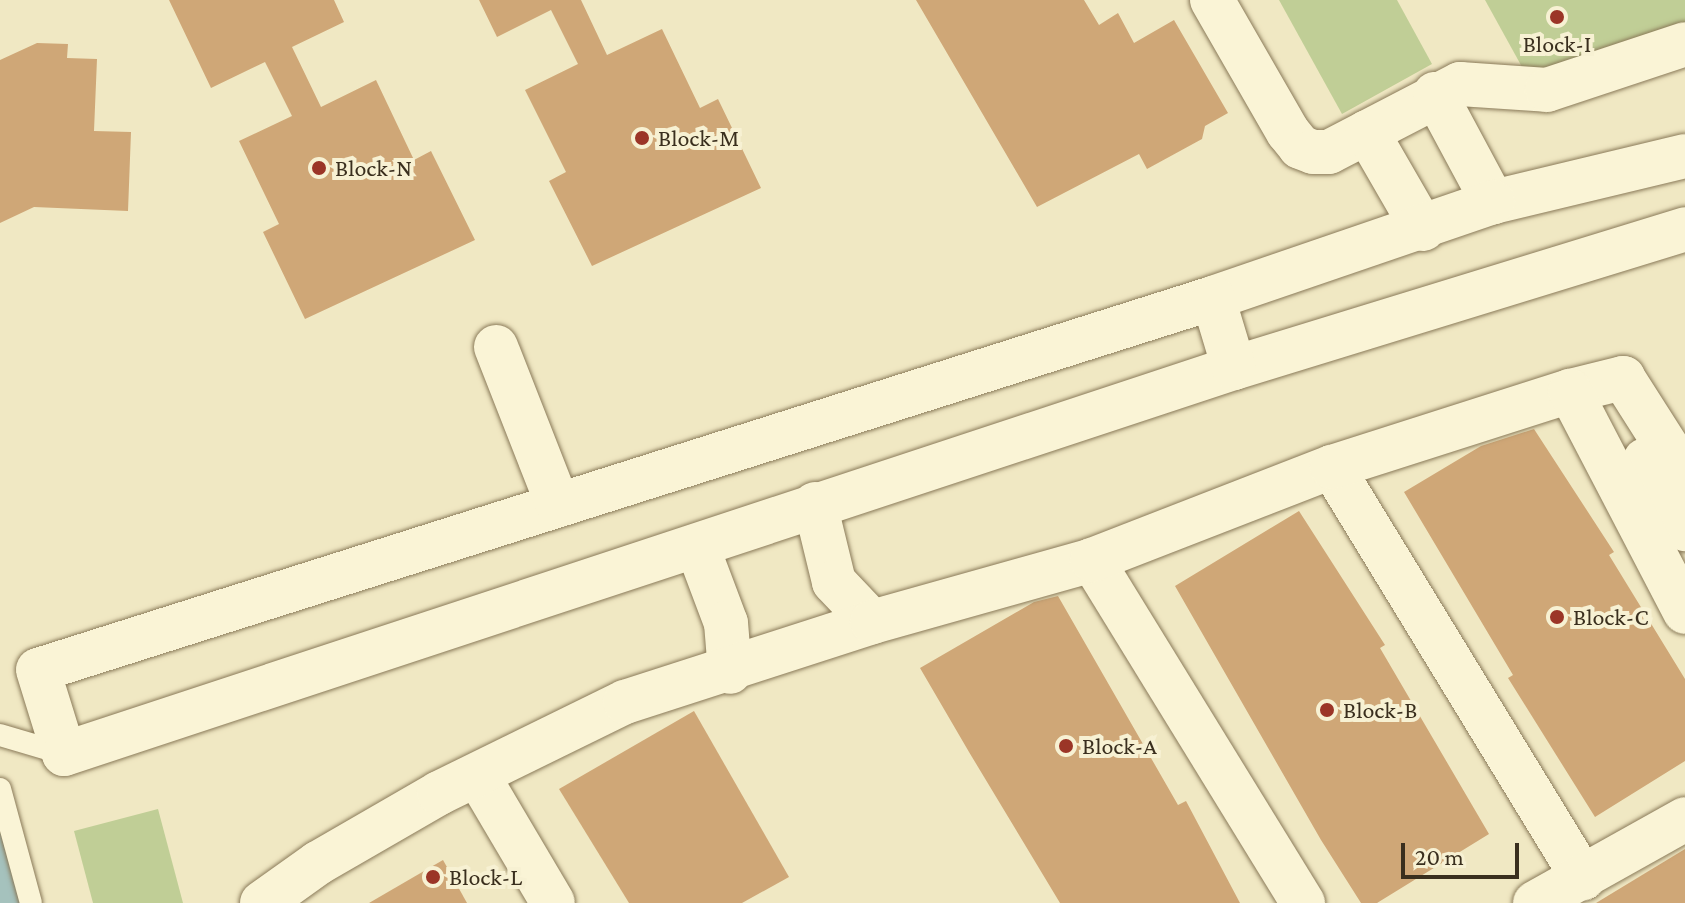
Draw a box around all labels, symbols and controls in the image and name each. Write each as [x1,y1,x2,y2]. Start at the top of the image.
marker: Block-I [1548,8,1566,26]
place label: Block-I [1523,30,1591,58]
place label: Block-M [658,124,739,152]
marker: Block-M [633,129,651,147]
place label: Block-N [335,154,412,182]
marker: Block-N [310,159,328,177]
place label: Block-C [1573,603,1649,631]
marker: Block-C [1548,608,1566,626]
place label: Block-B [1343,696,1417,724]
marker: Block-B [1318,701,1336,719]
place label: Block-A [1082,732,1157,760]
marker: Block-A [1057,737,1075,755]
scale bar [1405,827,1523,877]
text: 20 m [1415,843,1464,870]
place label: Block-L [449,863,522,891]
marker: Block-L [424,868,442,886]

